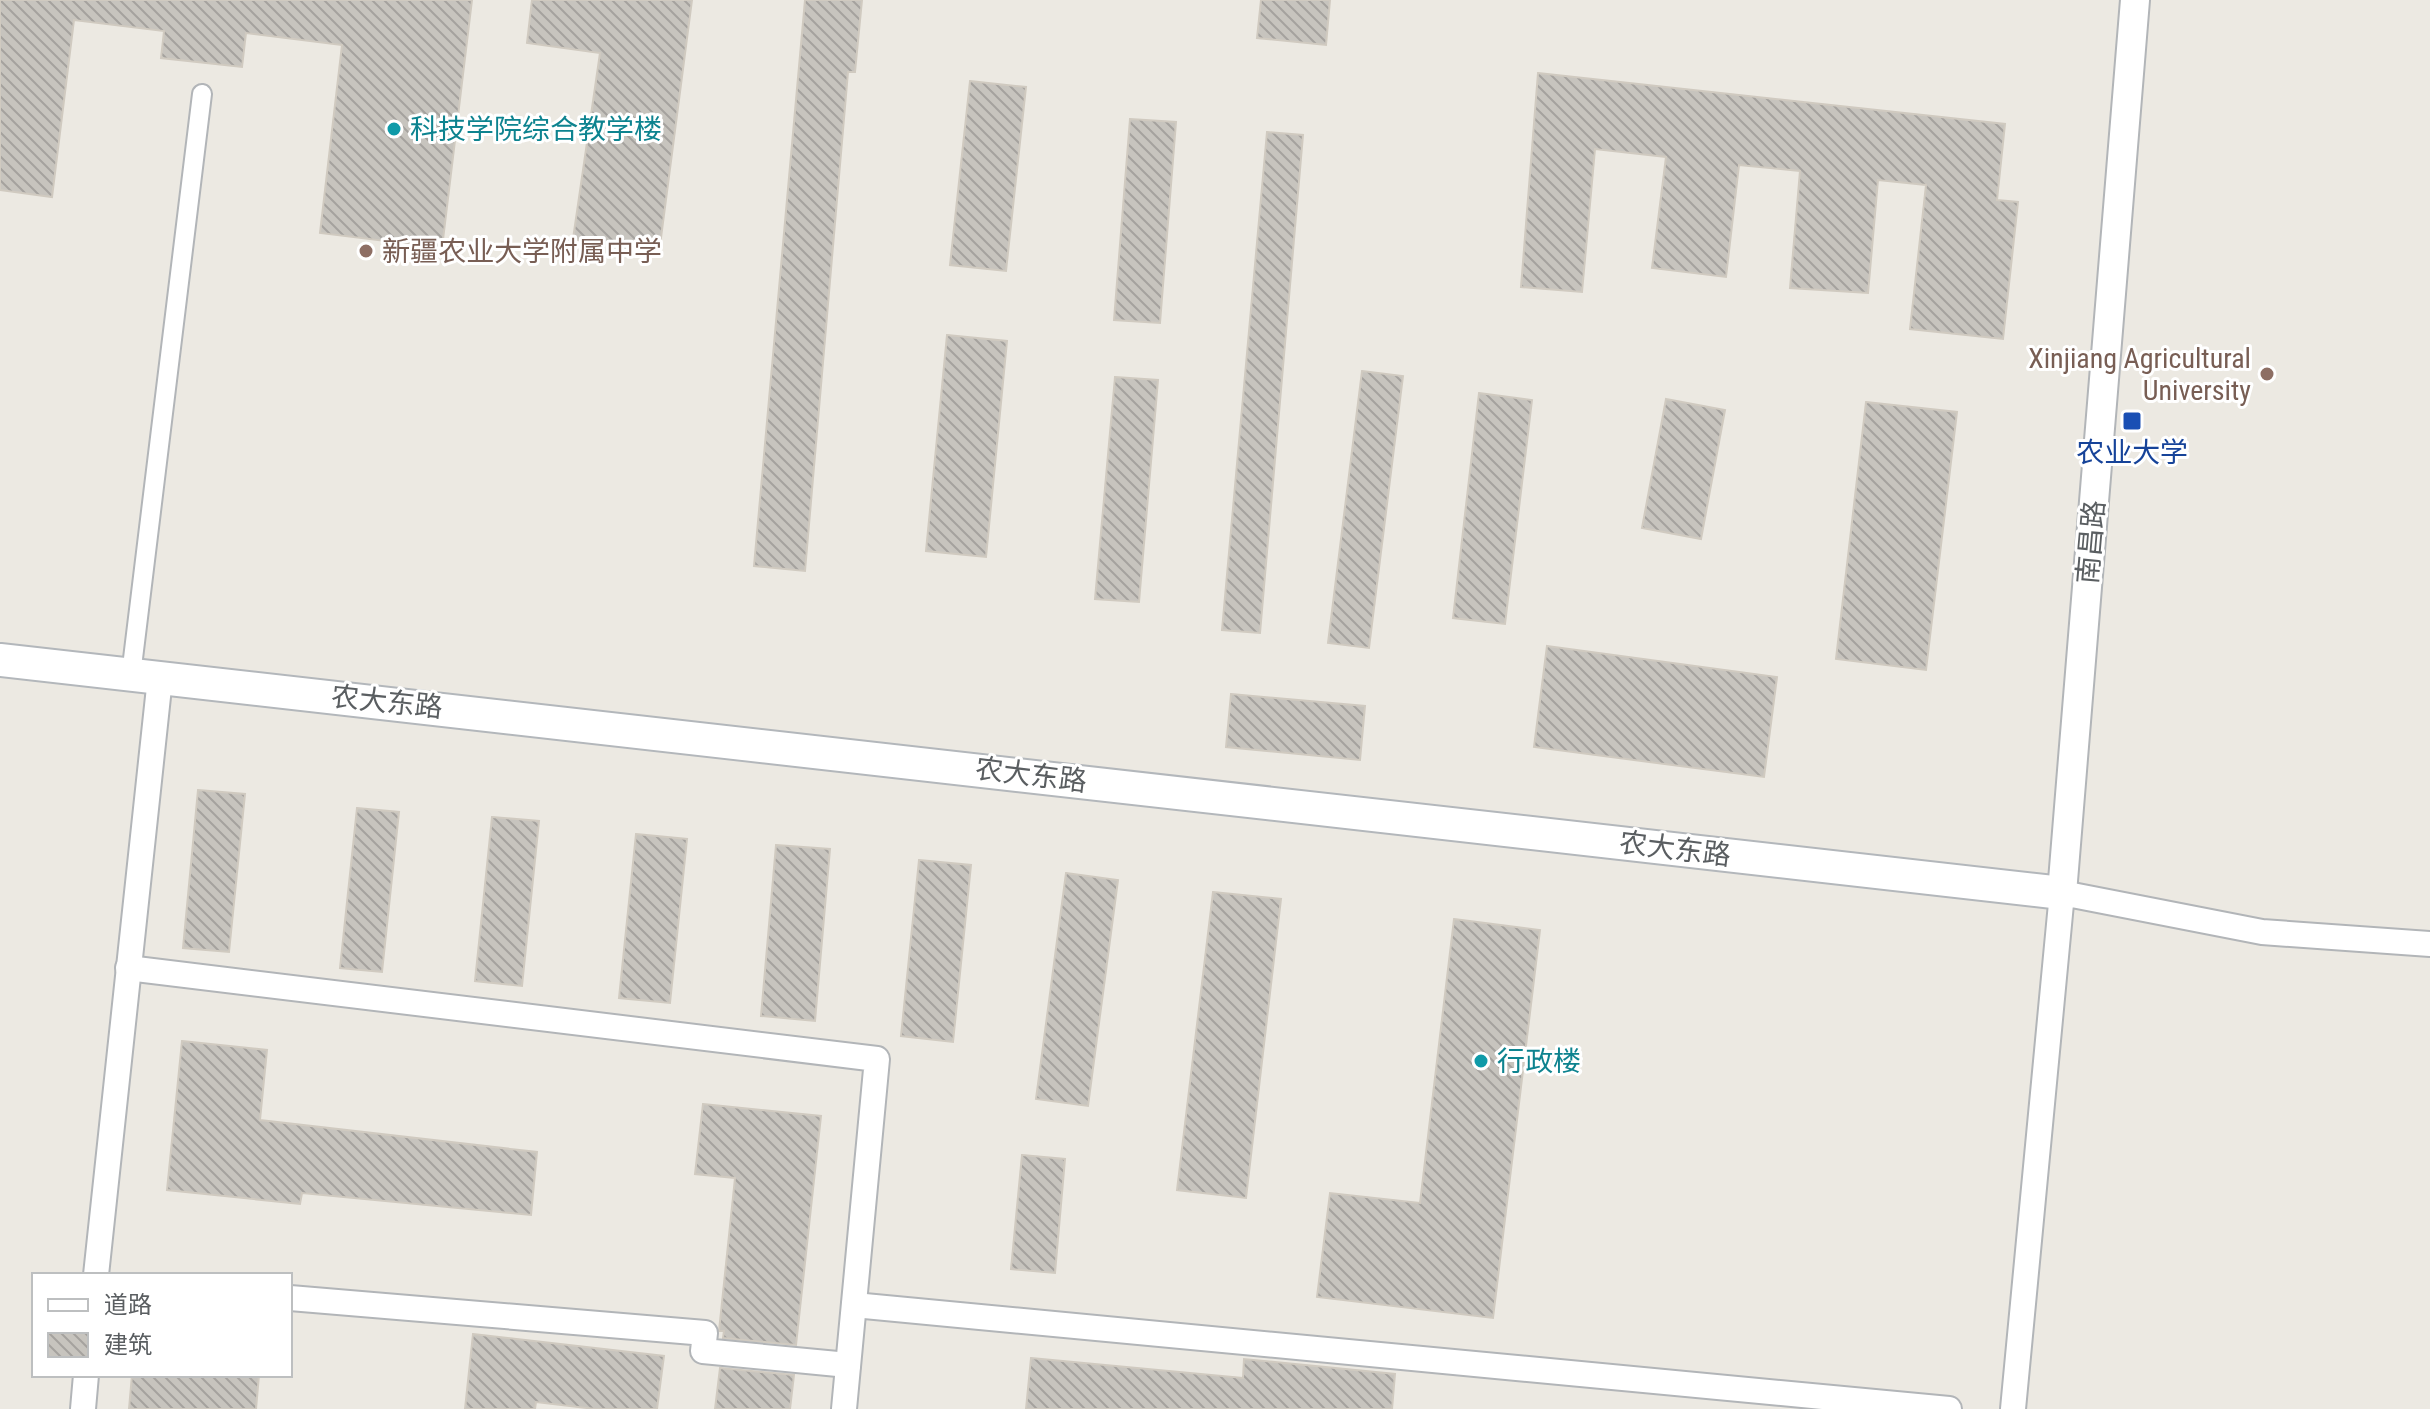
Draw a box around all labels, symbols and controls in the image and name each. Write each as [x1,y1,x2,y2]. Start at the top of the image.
place label: 科技学院综合教学楼 [410,113,662,146]
marker: 科技学院综合教学楼 [385,120,403,138]
place label: 新疆农业大学附属中学 [382,235,662,268]
marker: 新疆农业大学附属中学 [357,242,375,260]
place label: Xinjiang Agricultural University [2028,342,2251,407]
marker: Xinjiang Agricultural University [2258,365,2276,383]
marker: 农业大学 [2121,410,2143,432]
place label: 农业大学 [2076,436,2188,469]
street label: 南昌路 [2071,499,2111,585]
street label: 农大东路 [330,680,444,724]
street label: 农大东路 [973,752,1089,798]
street label: 农大东路 [1617,826,1733,872]
place label: 行政楼 [1497,1045,1581,1078]
marker: 行政楼 [1472,1052,1490,1070]
legend [32,1273,292,1377]
text: 道路 [104,1291,152,1319]
text: 建筑 [104,1331,152,1359]

